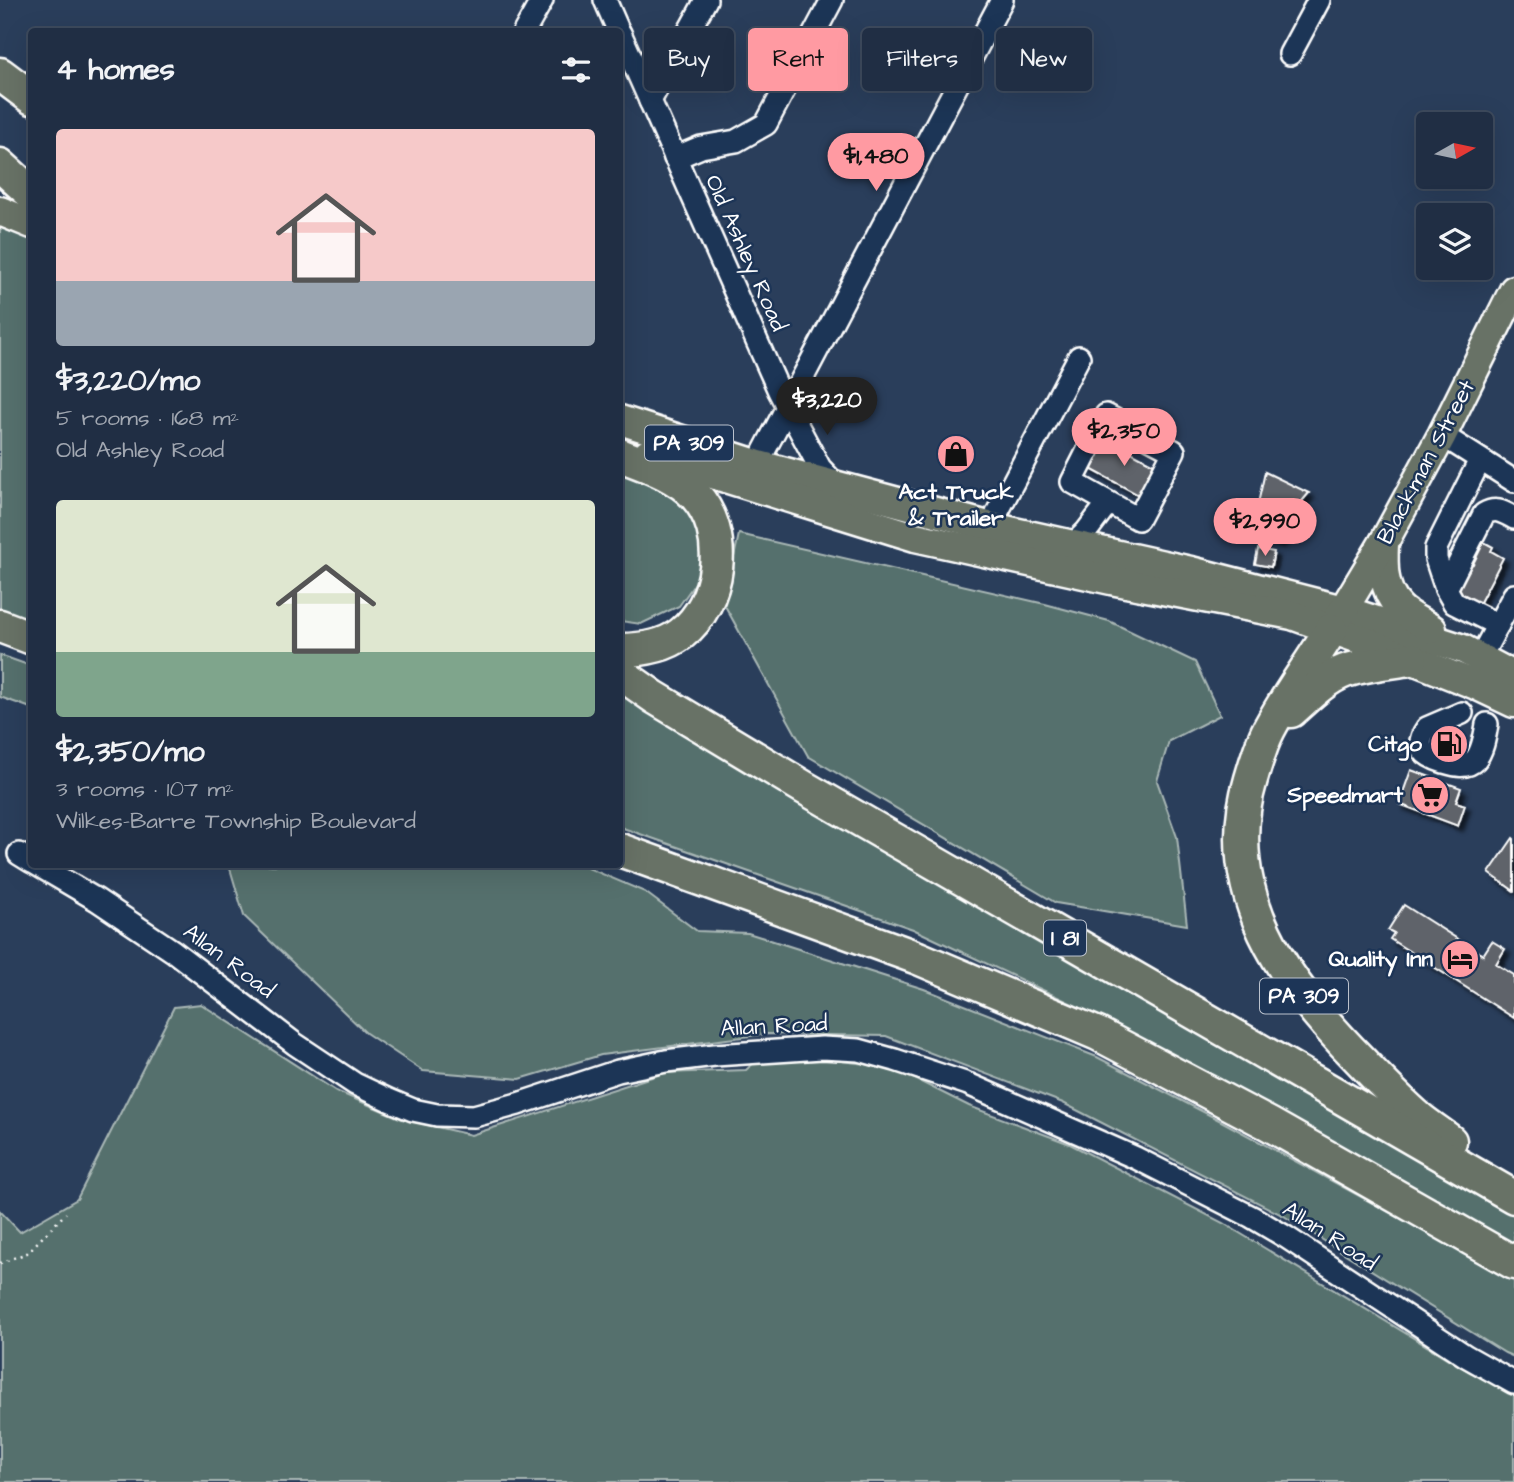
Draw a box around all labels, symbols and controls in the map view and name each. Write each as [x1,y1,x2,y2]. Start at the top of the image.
chip: Buy [644,28,734,91]
chip: Rent [748,28,848,91]
chip: Filters [862,28,982,91]
chip: New [996,28,1092,91]
text: 4 homes [56,49,175,91]
icon: filters [557,51,595,89]
north arrow [1416,112,1493,189]
map controls [1416,112,1493,280]
pin: $1,480 [819,134,933,193]
text: $1,480 [844,140,908,172]
street label: Old Ashley Road [696,170,795,337]
icon: home [263,175,389,301]
button: layers [1416,203,1493,280]
text: $3,220/mo [56,360,200,402]
street label: Blackman Street [1369,374,1483,550]
pin: $3,220 [770,378,884,437]
text: $3,220 [792,384,862,416]
text: 5 rooms · 168 m² [56,402,239,434]
pin: $2,350 [1067,408,1181,468]
text: $2,350 [1088,415,1160,447]
road number: PA 309 [645,426,733,460]
shop icon: Act Truck & Trailer [935,433,977,475]
text: Old Ashley Road [56,434,224,466]
place label: Act Truck & Trailer [898,476,1014,534]
pin: $2,990 [1208,498,1322,558]
text: $2,990 [1230,505,1300,537]
icon: home [263,546,389,672]
fuel station icon: Citgo [1428,723,1470,765]
place label: Citgo [1368,728,1422,761]
text: $2,350/mo [56,731,205,773]
text: 3 rooms · 107 m² [56,773,234,805]
supermarket icon: Speedmart [1409,774,1451,816]
place label: Speedmart [1286,779,1404,811]
text: Wilkes-Barre Township Boulevard [56,805,416,837]
street label: Allan Road [177,916,282,1006]
road number: I 81 [1044,920,1086,956]
hotel icon: Quality Inn [1439,938,1481,980]
place label: Quality Inn [1329,943,1433,977]
road number: PA 309 [1260,978,1348,1014]
street label: Allan Road [720,1007,829,1045]
street label: Allan Road [1276,1193,1384,1279]

